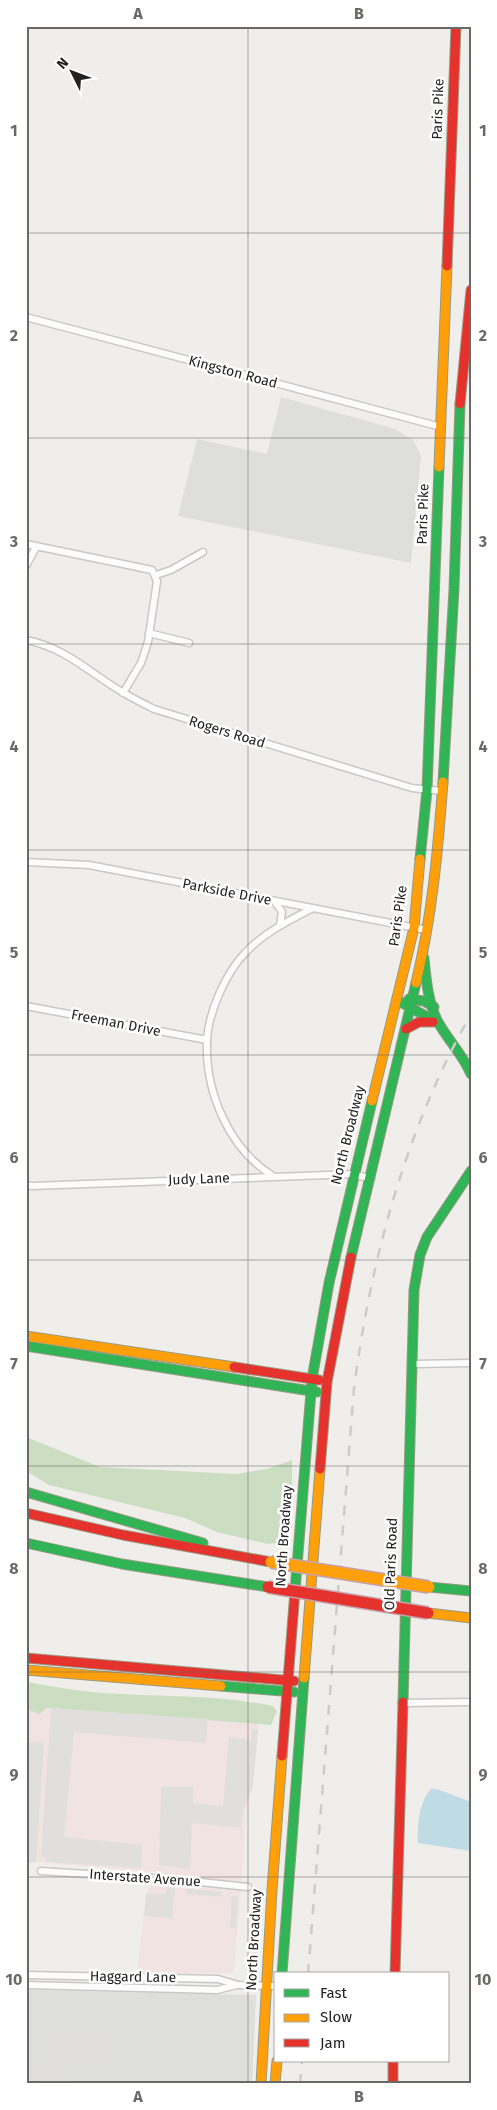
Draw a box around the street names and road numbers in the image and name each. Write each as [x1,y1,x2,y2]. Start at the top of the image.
street label: Paris Pike [428,78,448,140]
street label: Kingston Road [187,352,279,392]
street label: Paris Pike [413,483,433,545]
street label: Rogers Road [187,712,267,752]
street label: Parkside Drive [181,875,273,909]
street label: Paris Pike [385,884,411,948]
street label: Freeman Drive [70,1006,162,1040]
street label: North Broadway [327,1083,369,1186]
street label: Judy Lane [168,1169,230,1189]
street label: North Broadway [272,1485,296,1587]
street label: Old Paris Road [381,1517,401,1611]
street label: Interstate Avenue [89,1866,201,1890]
street label: North Broadway [243,1889,265,1991]
street label: Haggard Lane [90,1968,176,1986]

